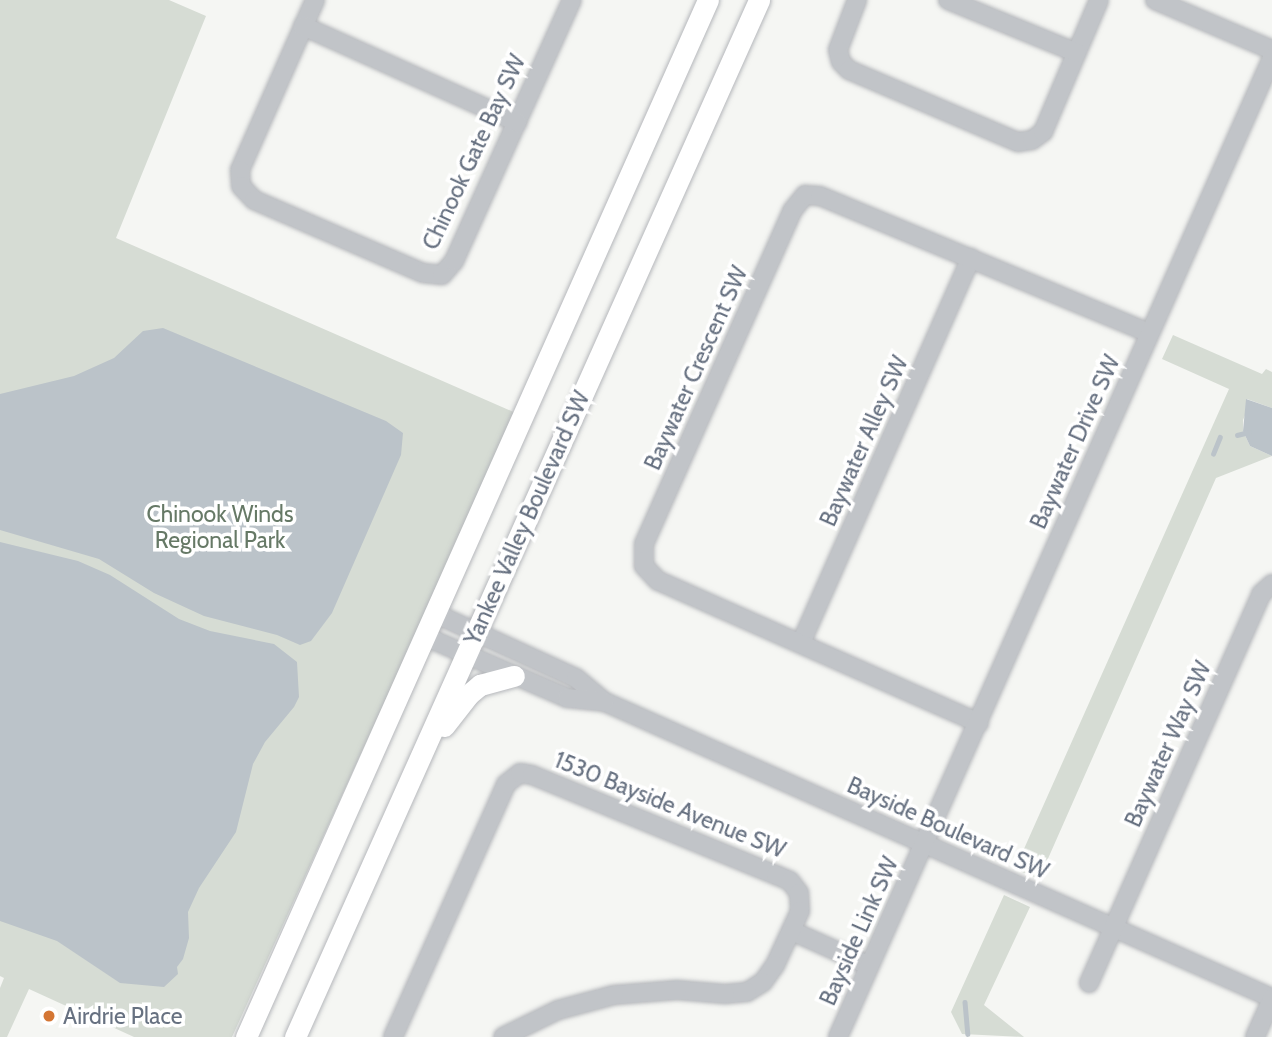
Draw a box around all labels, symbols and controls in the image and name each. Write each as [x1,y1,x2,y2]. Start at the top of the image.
street label: Chinook Gate Bay SW [417,50,531,254]
street label: Baywater Crescent SW [639,262,753,474]
street label: Baywater Drive SW [1024,351,1126,533]
street label: Baywater Alley SW [814,352,914,530]
street label: Yankee Valley Boulevard SW [458,387,596,649]
park label: Chinook Winds Regional Park [147,500,293,554]
street label: Baywater Way SW [1119,657,1217,831]
street label: 1530 Bayside Avenue SW [550,746,790,864]
street label: Bayside Boulevard SW [843,771,1053,885]
street label: Bayside Link SW [814,852,904,1010]
place label: Airdrie Place [63,1002,182,1030]
marker: Airdrie Place [41,1008,57,1024]

